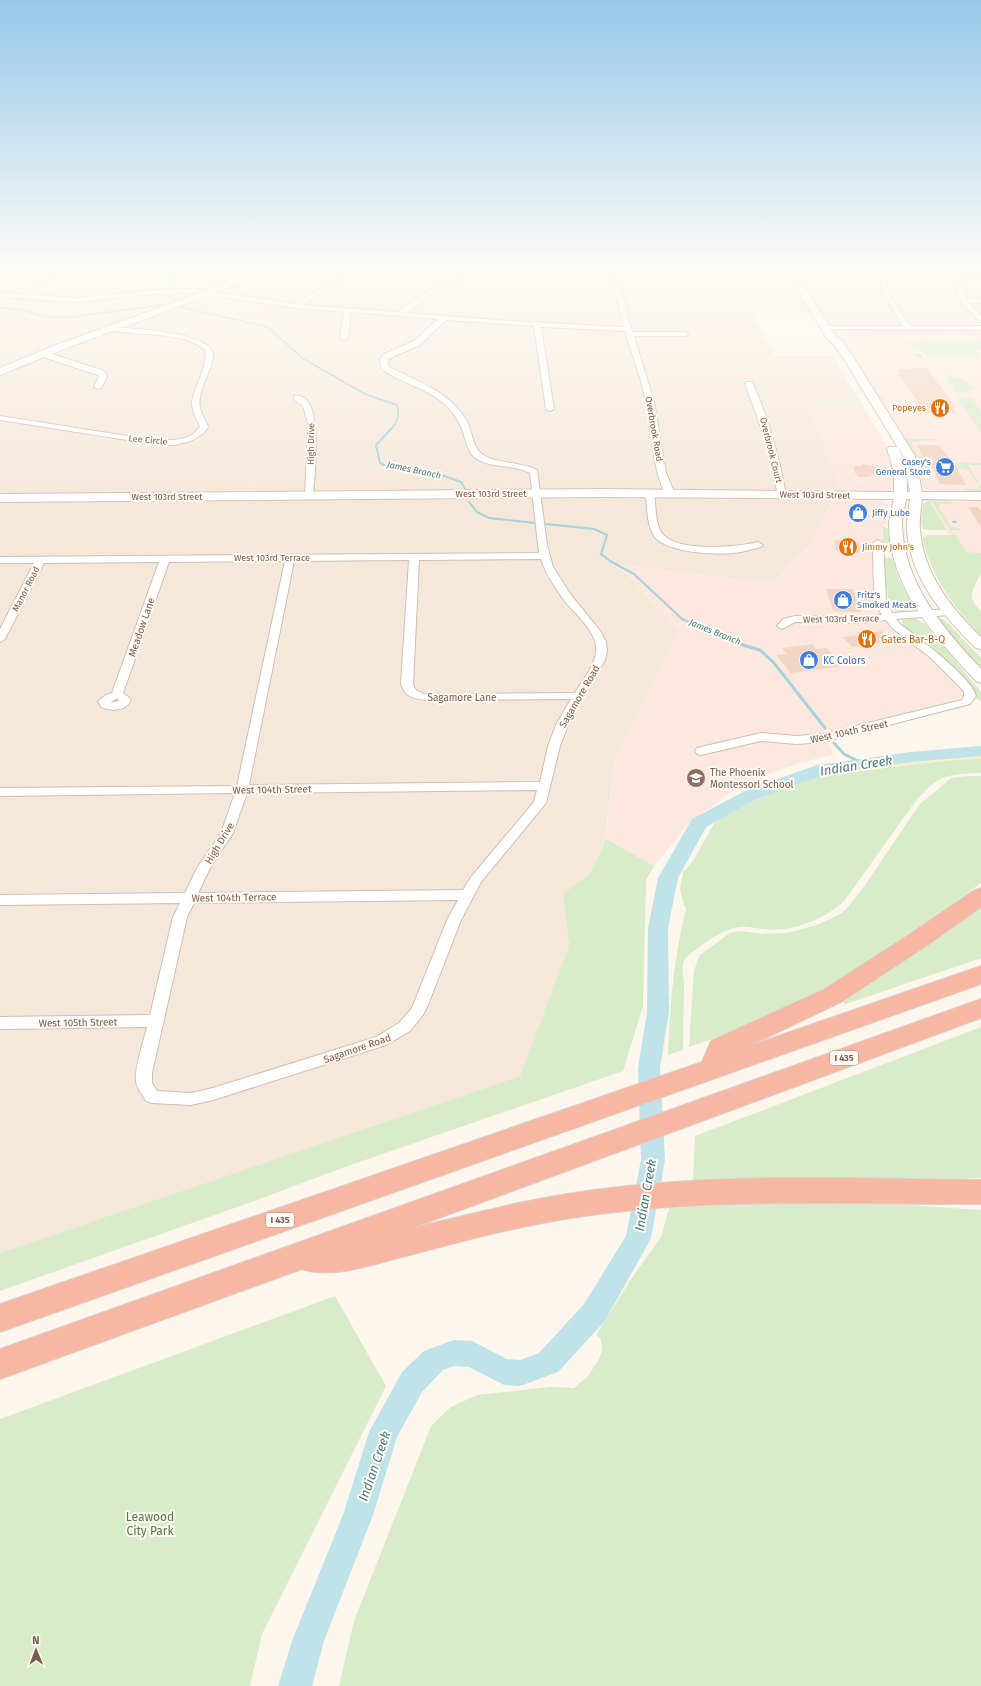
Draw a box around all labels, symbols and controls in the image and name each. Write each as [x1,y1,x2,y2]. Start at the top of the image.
street label: Overbrook Road [643,396,665,462]
restaurant icon: Popeyes [929,397,951,419]
place label: Popeyes [892,403,926,413]
street label: Overbrook Court [758,416,784,485]
street label: High Drive [306,423,316,465]
street label: Lee Circle [128,433,168,447]
supermarket icon: Casey's General Store [934,456,956,478]
place label: Casey's General Store [876,457,931,477]
water label: James Branch [385,459,442,481]
street label: West 103rd Street [456,489,527,499]
street label: West 103rd Street [780,489,851,501]
street label: West 103rd Street [132,492,203,502]
shop icon: Jiffy Lube [847,502,869,524]
place label: Jiffy Lube [872,508,910,518]
restaurant icon: Jimmy John's [837,536,859,558]
place label: Jimmy John's [862,542,914,552]
street label: West 103rd Terrace [234,553,310,563]
street label: Manor Road [10,565,42,613]
shop icon: Fritz's Smoked Meats [832,589,854,611]
place label: Fritz's Smoked Meats [857,590,916,610]
street label: Meadow Lane [126,596,158,659]
street label: West 103rd Terrace [803,613,879,625]
water label: James Branch [687,617,742,647]
restaurant icon: Gates Bar-B-Q [856,628,878,650]
place label: Gates Bar-B-Q [881,634,945,646]
shop icon: KC Colors [798,649,820,671]
place label: KC Colors [823,655,866,667]
street label: Sagamore Road [557,663,603,730]
street label: Sagamore Lane [428,692,496,704]
street label: West 104th Street [809,718,889,746]
water label: Indian Creek [819,752,893,779]
school or university icon: The Phoenix Montessori School [685,767,707,789]
place label: The Phoenix Montessori School [710,767,794,791]
street label: West 104th Street [232,783,312,797]
street label: High Drive [203,820,237,867]
street label: West 104th Terrace [192,891,277,905]
street label: West 105th Street [39,1016,118,1030]
street label: Sagamore Road [322,1032,393,1066]
road number: I 435 [830,1051,858,1065]
water label: Indian Creek [632,1158,659,1232]
road number: I 435 [266,1213,294,1227]
water label: Indian Creek [356,1429,393,1503]
park label: Leawood City Park [126,1510,174,1538]
north arrow [16,1630,56,1670]
text: N [32,1634,40,1647]

